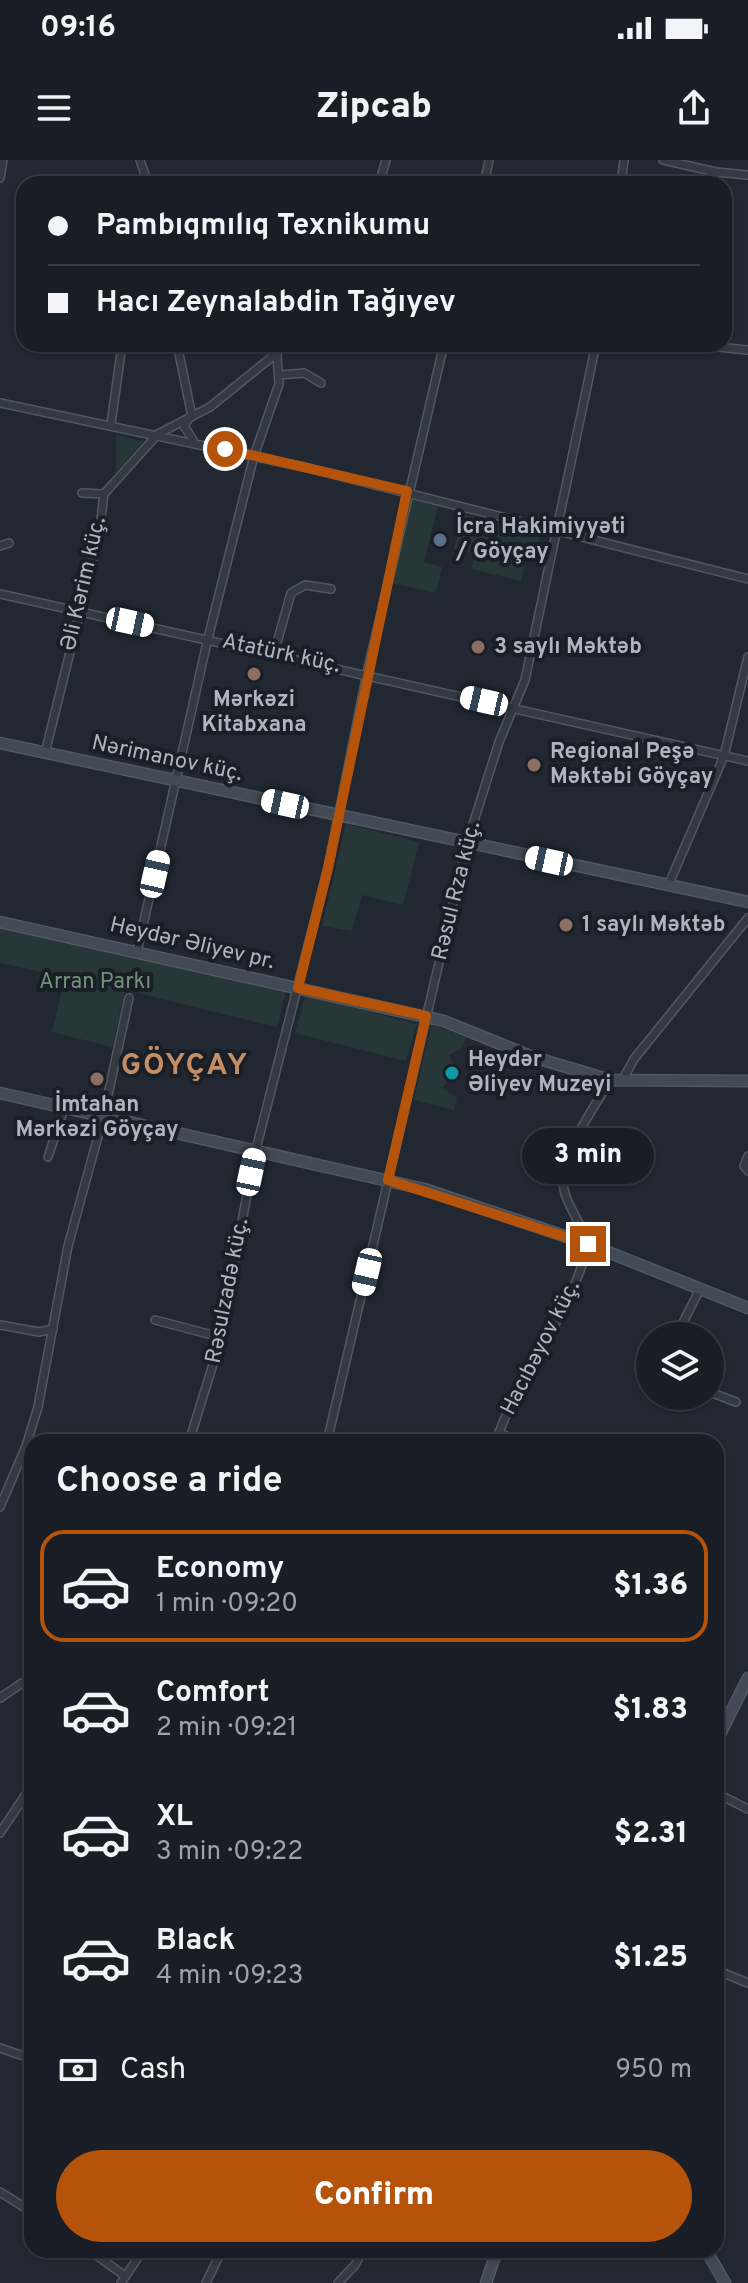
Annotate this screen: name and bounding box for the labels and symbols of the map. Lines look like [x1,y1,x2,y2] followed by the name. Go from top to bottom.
[207,431,243,467] route start
[455,512,625,566] place label: İcra Hakimiyyəti / Göyçay
[55,514,113,654] street label: Əli Kərim küç.
[431,531,449,549] marker: İcra Hakimiyyəti / Göyçay
[104,605,156,639] car
[219,628,343,680] street label: Atatürk küç.
[494,634,642,661] place label: 3 saylı Məktəb
[469,638,487,656] marker: 3 saylı Məktəb
[245,665,263,683] marker: Mərkəzi Kitabxana
[458,684,510,718] car
[202,687,306,739] place label: Mərkəzi Kitabxana
[89,730,245,788] street label: Nərimanov küç.
[550,739,713,791] place label: Regional Peşə Məktəbi Göyçay
[525,756,543,774] marker: Regional Peşə Məktəbi Göyçay
[259,787,311,821] car
[427,819,487,963] street label: Rəsul Rza küç.
[523,844,575,878] car
[138,848,172,900] car
[107,912,277,976] street label: Heydər Əliyev pr.
[582,912,725,939] place label: 1 saylı Məktəb
[557,916,575,934] marker: 1 saylı Məktəb
[39,969,151,996] park label: Arran Parkı
[121,1045,249,1085] district label: GÖYÇAY
[468,1047,611,1099] place label: Heydər Əliyev Muzeyi
[443,1064,461,1082] marker: Heydər Əliyev Muzeyi
[88,1070,106,1088] marker: İmtahan Mərkəzi Göyçay
[15,1090,179,1144] place label: İmtahan Mərkəzi Göyçay
[522,1128,654,1184] callout: 3 min
[234,1146,268,1198] car
[201,1216,255,1366] street label: Rəsulzadə küç.
[570,1226,606,1262] route end
[350,1246,384,1298] car
[495,1276,587,1420] street label: Hacıbəyov küç.

